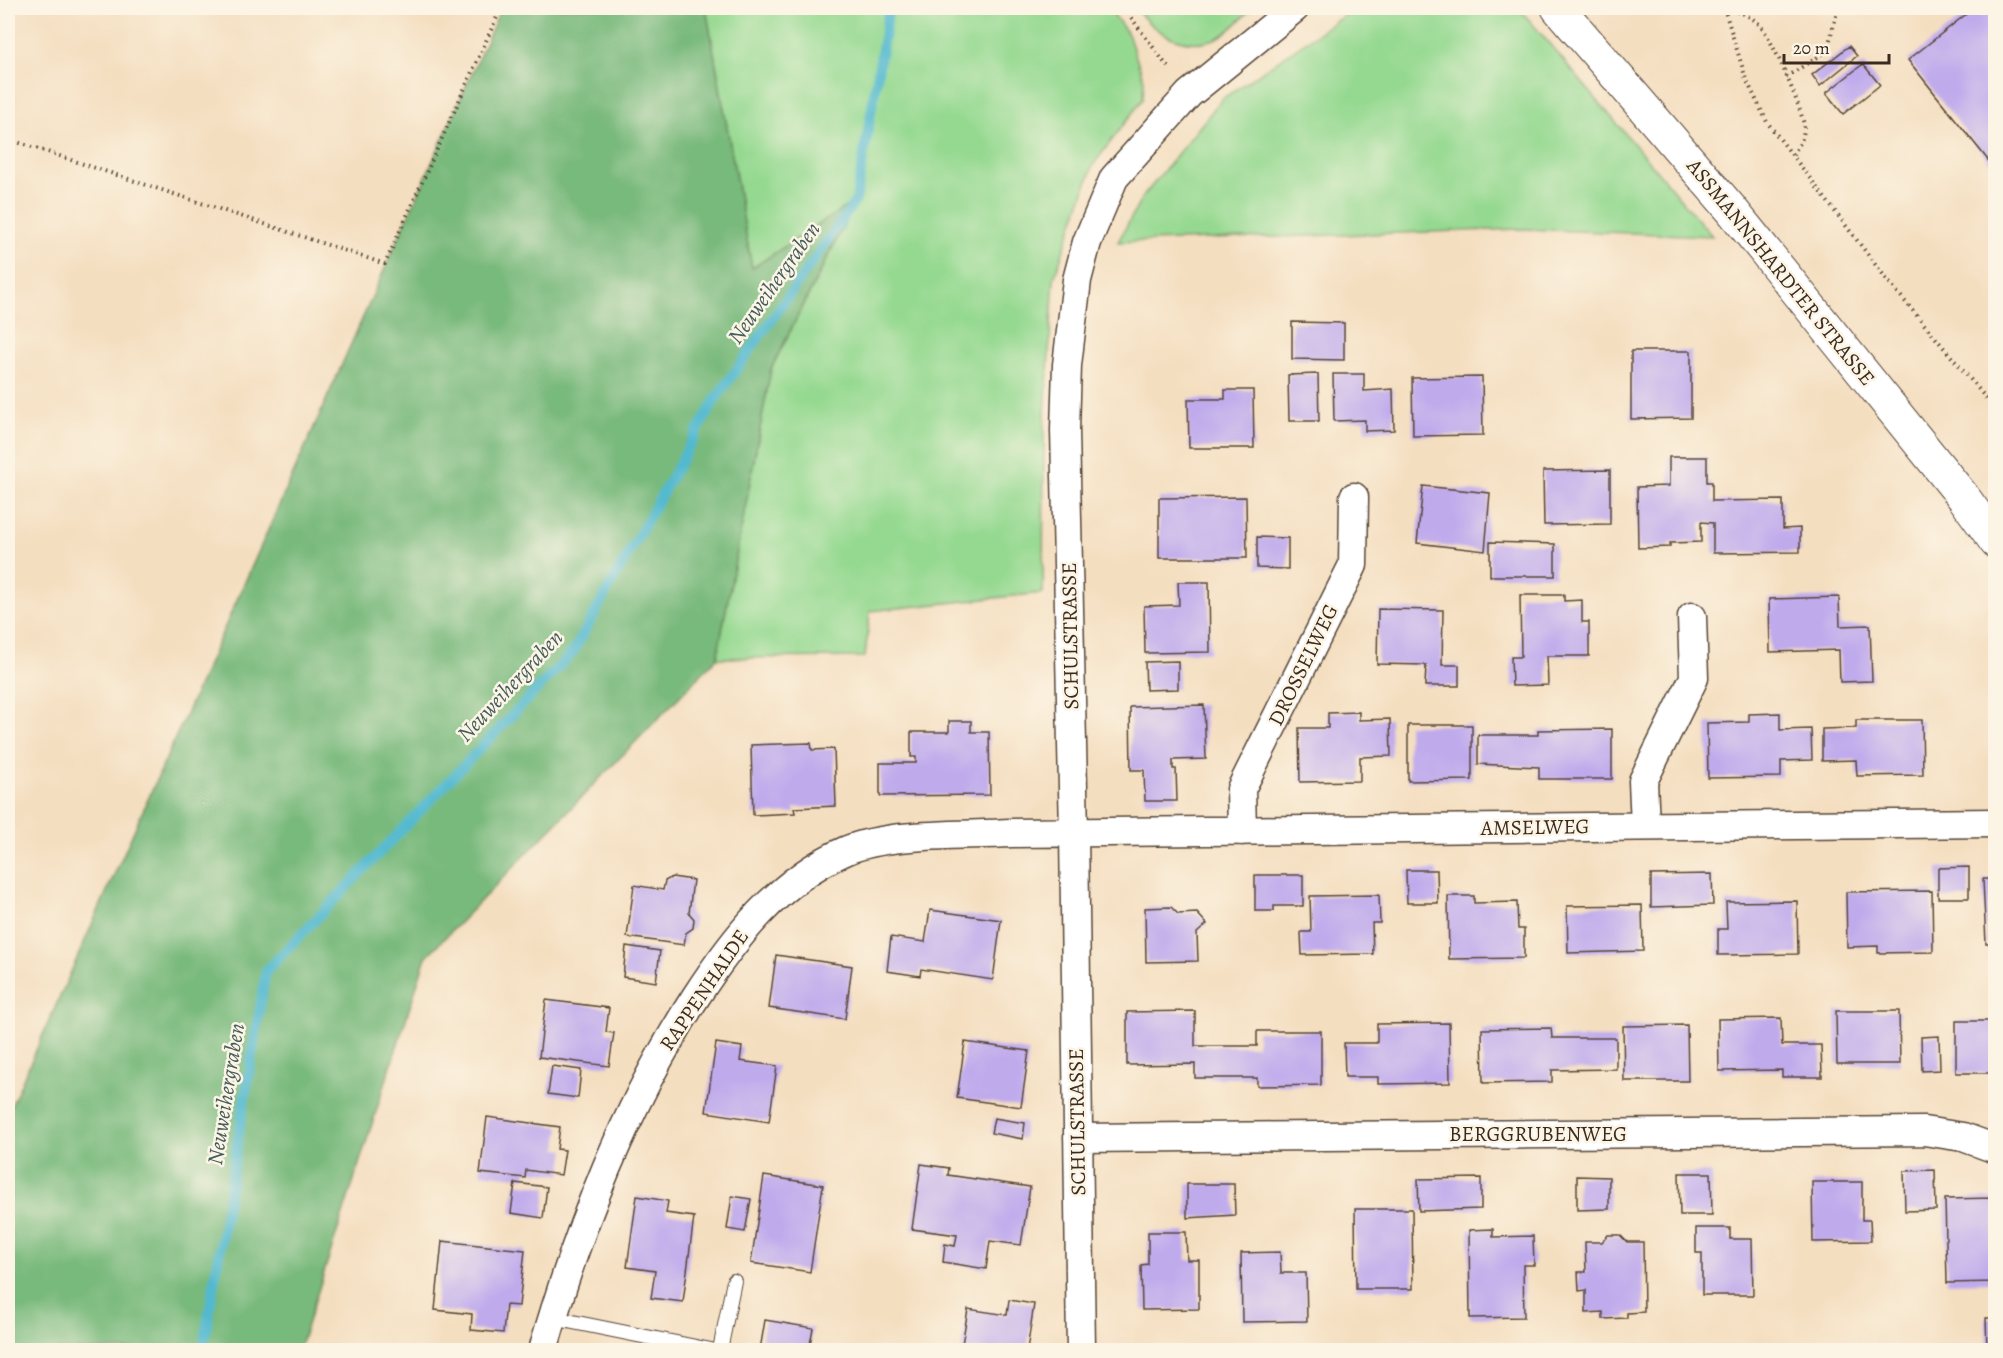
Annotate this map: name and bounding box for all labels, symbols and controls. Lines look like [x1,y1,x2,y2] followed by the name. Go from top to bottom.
[1784,27,1889,65] scale bar
[1793,36,1830,60] text: 20 m
[1680,152,1881,391] street label: ASSMANNSHARDTER STRASSE
[721,216,827,350] water label: Neuweihergraben
[1055,562,1085,710] street label: SCHULSTRASSE
[1261,600,1345,730] street label: DROSSELWEG
[450,623,570,748] water label: Neuweihergraben
[1479,812,1590,842] street label: AMSELWEG
[653,924,755,1056] street label: RAPPENHALDE
[200,1021,252,1167] water label: Neuweihergraben
[1062,1048,1092,1196] street label: SCHULSTRASSE
[1449,1120,1627,1148] street label: BERGGRUBENWEG

